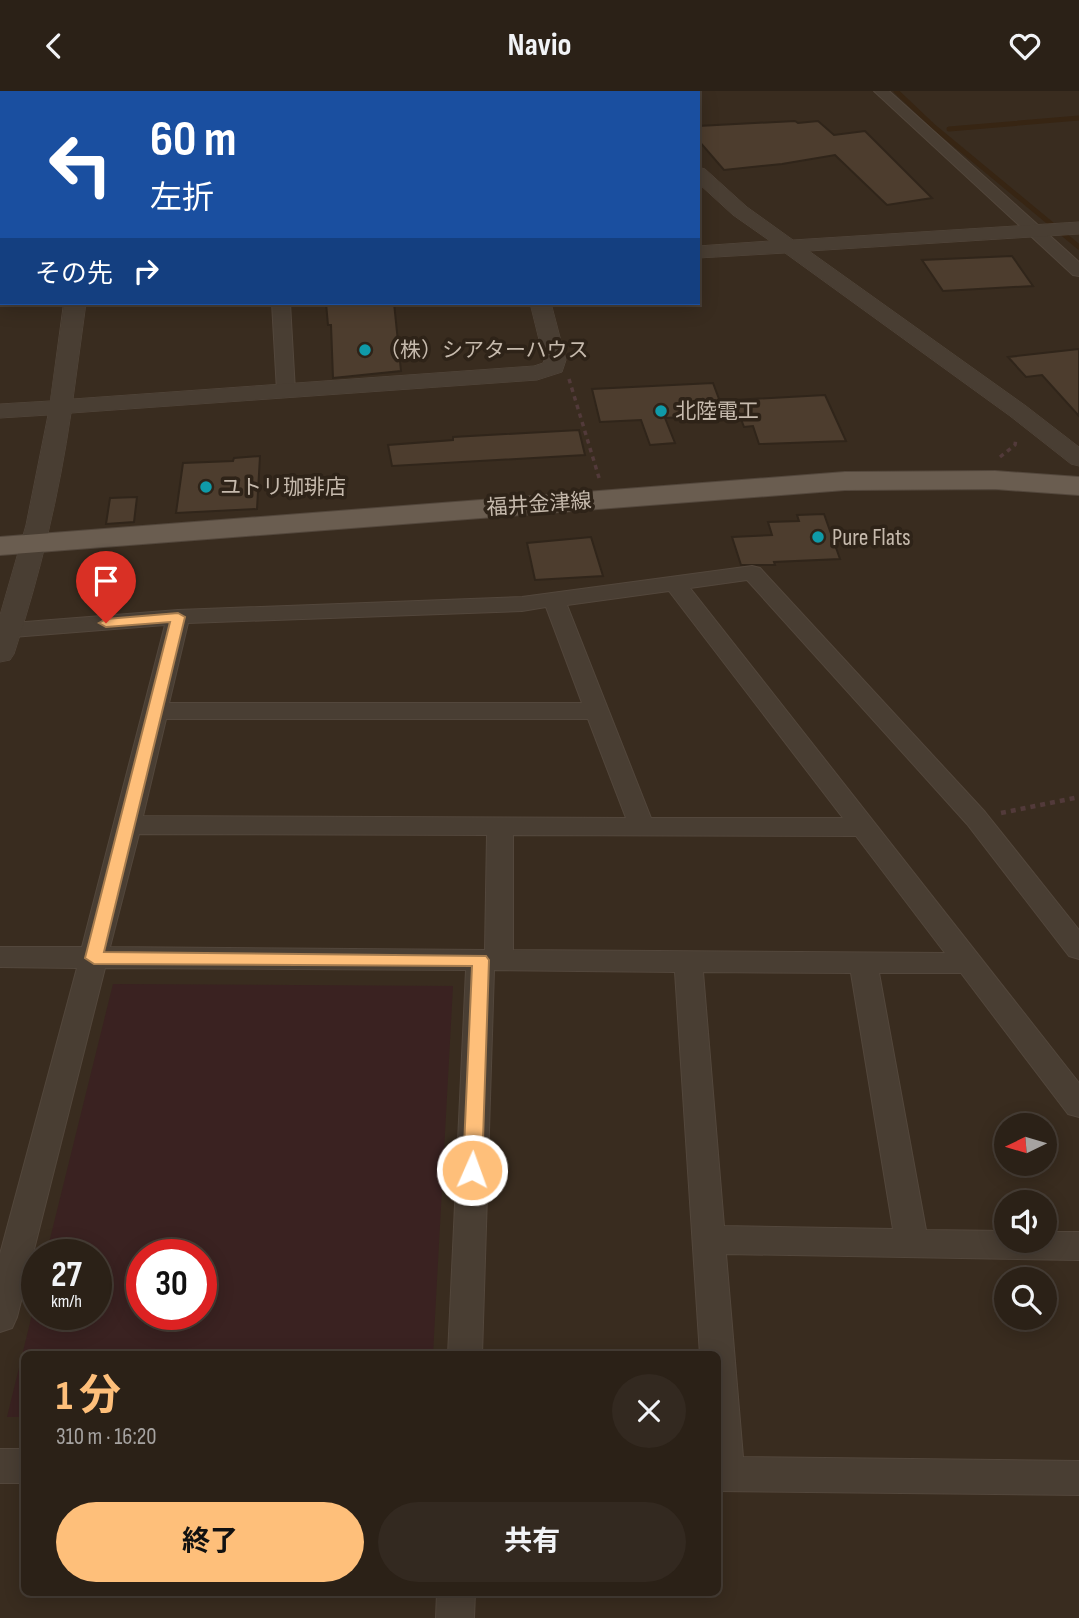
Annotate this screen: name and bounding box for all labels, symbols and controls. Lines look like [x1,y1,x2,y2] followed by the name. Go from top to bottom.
[508,26,571,65] text: Navio
[35,27,73,65] icon: back
[1006,27,1044,65] icon: heart
[150,111,237,170] text: 60 m
[35,119,126,210] icon: left
[150,179,214,218] text: 左折
[127,252,165,290] icon: right
[35,259,113,290] text: その先
[379,338,589,363] place label: （株）シアターハウス
[357,342,373,358] marker: （株）シアターハウス
[675,399,759,424] place label: 北陸電工
[653,403,669,419] marker: 北陸電工
[220,475,346,500] place label: ユトリ珈琲店
[198,479,214,495] marker: ユトリ珈琲店
[486,488,592,521] street label: 福井金津線
[832,523,911,552] place label: Pure Flats
[810,529,826,545] marker: Pure Flats
[76,551,136,623] pin
[87,562,125,600] icon: arrive
[994,1113,1057,1176] north arrow
[994,1113,1057,1330] map controls
[435,1133,509,1207] position arrow
[994,1190,1057,1253] button: sound
[126,1239,217,1330] speed limit sign: 30
[51,1254,82,1297] text: 27
[994,1267,1057,1330] button: search
[51,1291,82,1312] text: km/h
[56,1371,121,1422] text: 1 分
[612,1374,686,1448] button: close
[56,1423,156,1451] text: 310 m · 16:20
[56,1502,364,1582] button: 終了
[378,1502,686,1582] button: 共有

